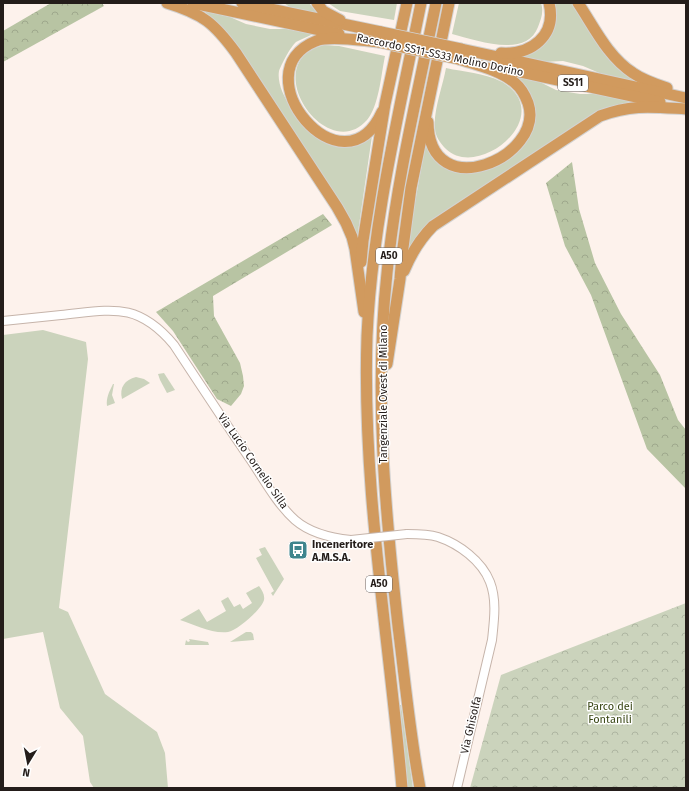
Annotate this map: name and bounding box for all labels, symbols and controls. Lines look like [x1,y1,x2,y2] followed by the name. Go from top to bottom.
[355,31,525,79] street label: Raccordo SS11-SS33 Molino Dorino
[558,75,588,91] road number: SS11
[376,248,402,264] road number: A50
[377,325,390,463] street label: Tangenziale Ovest di Milano
[215,411,291,511] street label: Via Lucio Cornelio Silla
[311,538,373,564] place label: Inceneritore A.M.S.A.
[287,539,309,561] bus stop icon: Inceneritore A.M.S.A.
[366,576,392,592] road number: A50
[458,695,484,755] street label: Via Ghisolfa
[587,700,633,726] park label: Parco dei Fontanili
[8,743,48,783] north arrow
[22,765,31,779] text: N

